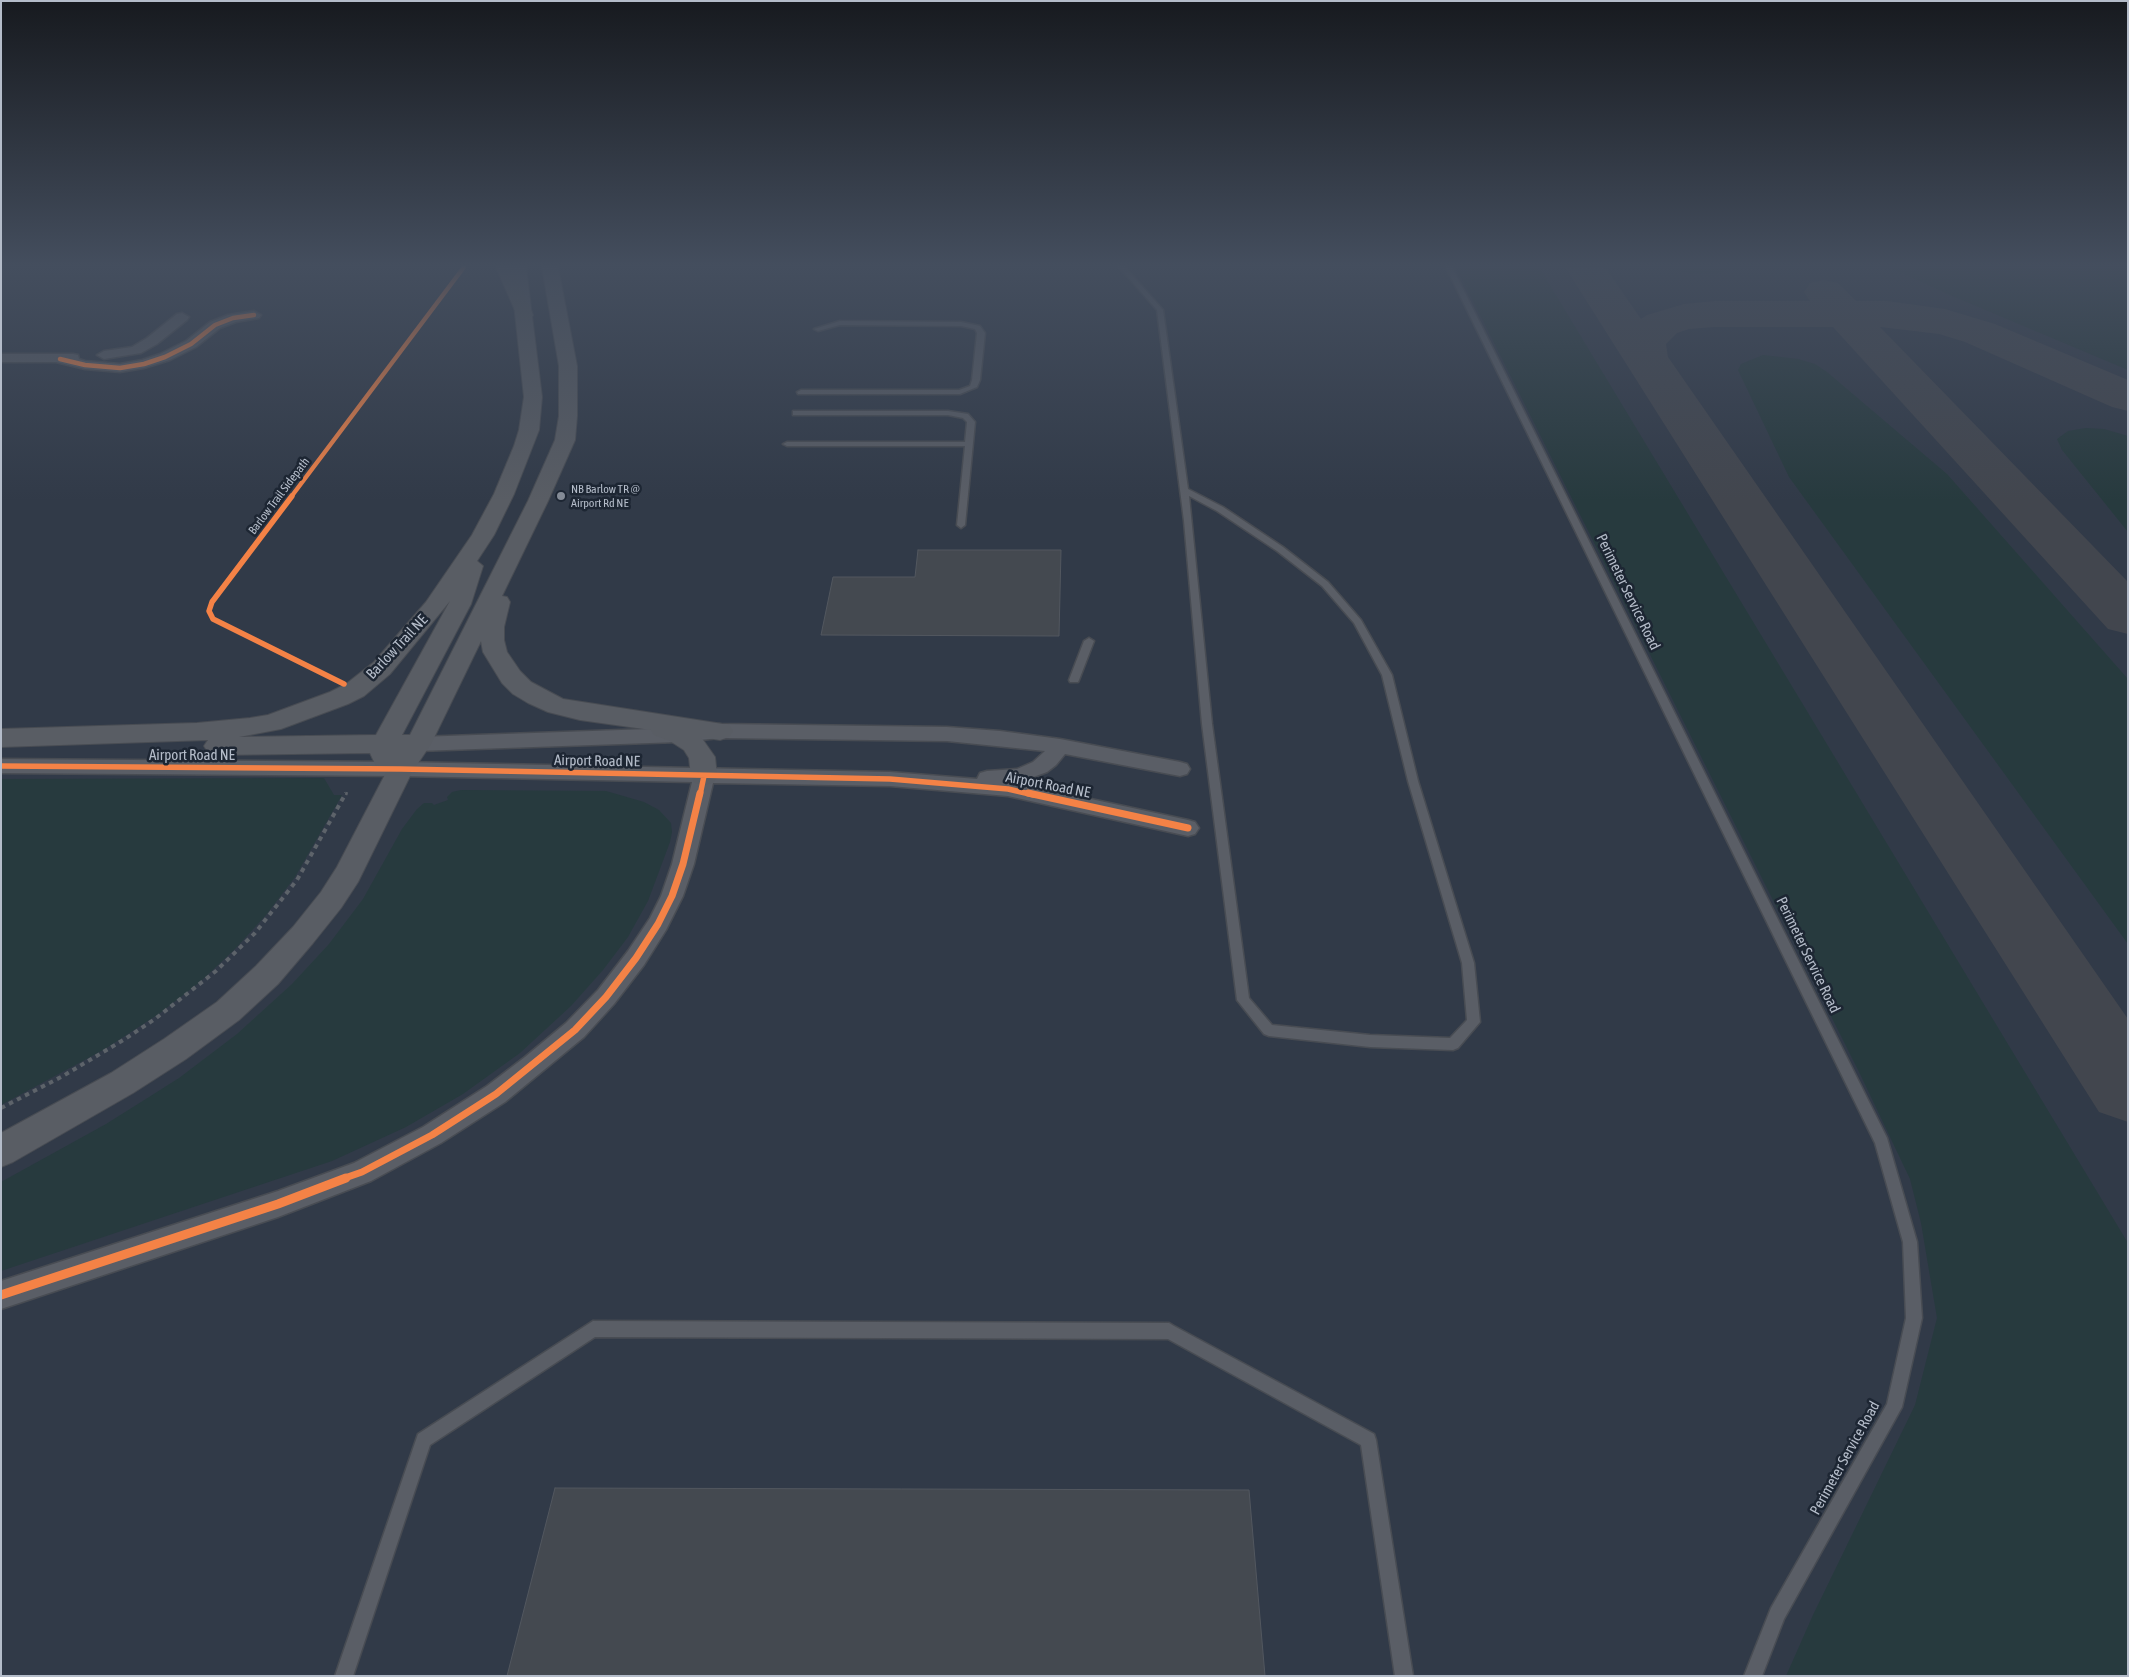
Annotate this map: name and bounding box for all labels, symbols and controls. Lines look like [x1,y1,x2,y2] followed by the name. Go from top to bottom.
[245,455,313,537] street label: Barlow Trail Sidepath
[571,482,640,510] place label: NB Barlow TR @ Airport Rd NE
[555,490,567,502] marker: NB Barlow TR @ Airport Rd NE
[1592,531,1664,653] street label: Perimeter Service Road
[363,611,431,683] street label: Barlow Trail NE
[149,746,235,764] street label: Airport Road NE
[554,751,640,771] street label: Airport Road NE
[1004,768,1092,802] street label: Airport Road NE
[1772,894,1844,1016] street label: Perimeter Service Road
[1806,1398,1884,1518] street label: Perimeter Service Road

